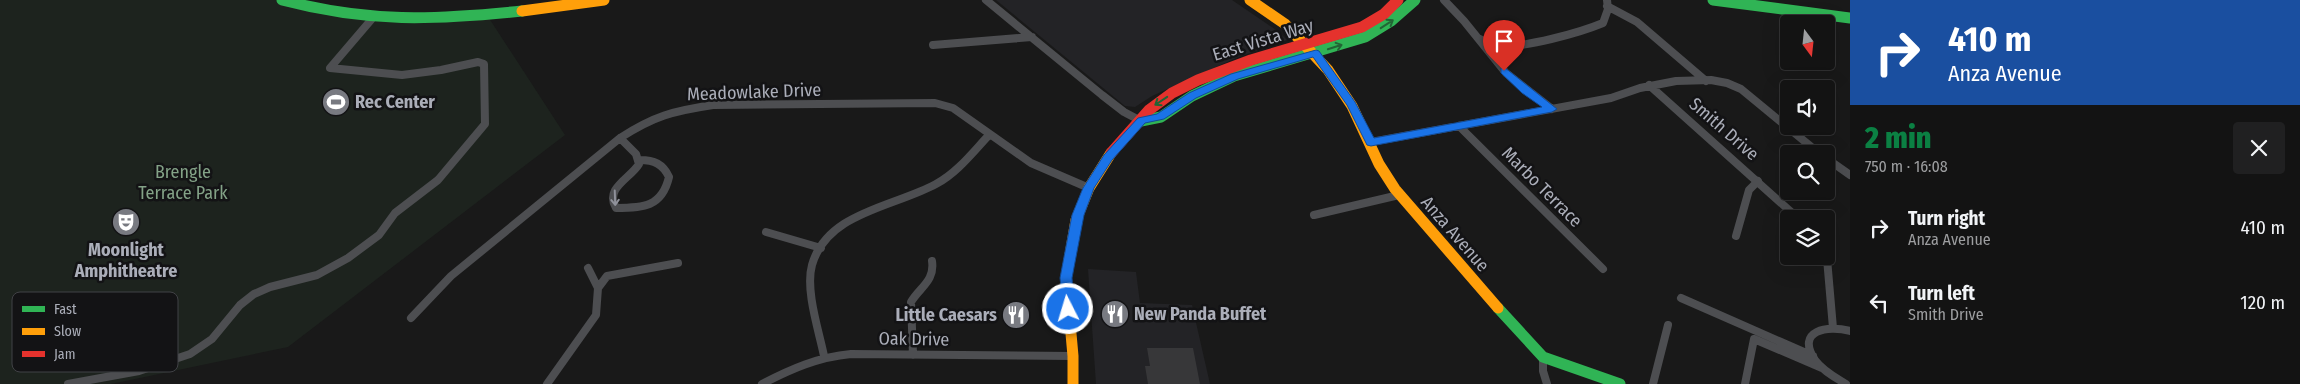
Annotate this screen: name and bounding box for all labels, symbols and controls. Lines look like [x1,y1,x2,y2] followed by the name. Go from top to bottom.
[1210,14,1316,66] street label: East Vista Way
[1780,15,1835,70] north arrow
[1780,15,1835,265] map controls
[1948,18,2032,60] text: 410 m
[1380,19,1394,29] one-way arrow
[1483,20,1525,71] pin
[1865,20,1930,85] icon: right
[1490,27,1518,55] icon: arrive
[1327,42,1343,52] one-way arrow
[1948,60,2062,87] text: Anza Avenue
[687,79,822,105] street label: Meadowlake Drive
[1780,80,1835,135] button: sound
[321,87,351,117] sports icon: Rec Center
[355,91,435,113] place label: Rec Center
[1685,93,1763,165] street label: Smith Drive
[1154,96,1168,106] one-way arrow
[1865,120,1931,156] text: 2 min
[2233,122,2285,174] button: close
[1497,142,1587,232] street label: Marbo Terrace
[1780,145,1835,200] button: search
[1865,157,1948,176] text: 750 m · 16:08
[138,161,228,204] park label: Brengle Terrace Park
[610,189,620,205] one-way arrow
[1416,192,1494,276] street label: Anza Avenue
[111,207,141,237] theatre icon: Moonlight Amphitheatre
[1908,207,1985,230] text: Turn right
[1780,210,1835,265] button: layers
[1865,214,1893,242] icon: right
[2240,216,2285,239] text: 410 m
[1908,230,1991,249] text: Anza Avenue
[74,239,177,282] place label: Moonlight Amphitheatre
[1041,282,1093,334] position arrow
[1908,282,1975,305] text: Turn left
[1865,289,1893,317] icon: left
[2240,291,2285,314] text: 120 m
[12,292,178,372] legend
[1100,299,1130,329] restaurant icon: New Panda Buffet
[1001,300,1031,330] restaurant icon: Little Caesars
[54,301,77,318] text: Fast
[1134,303,1267,325] place label: New Panda Buffet
[895,304,997,326] place label: Little Caesars
[1908,305,1984,324] text: Smith Drive
[54,323,81,340] text: Slow
[878,327,950,351] street label: Oak Drive
[54,346,75,363] text: Jam

